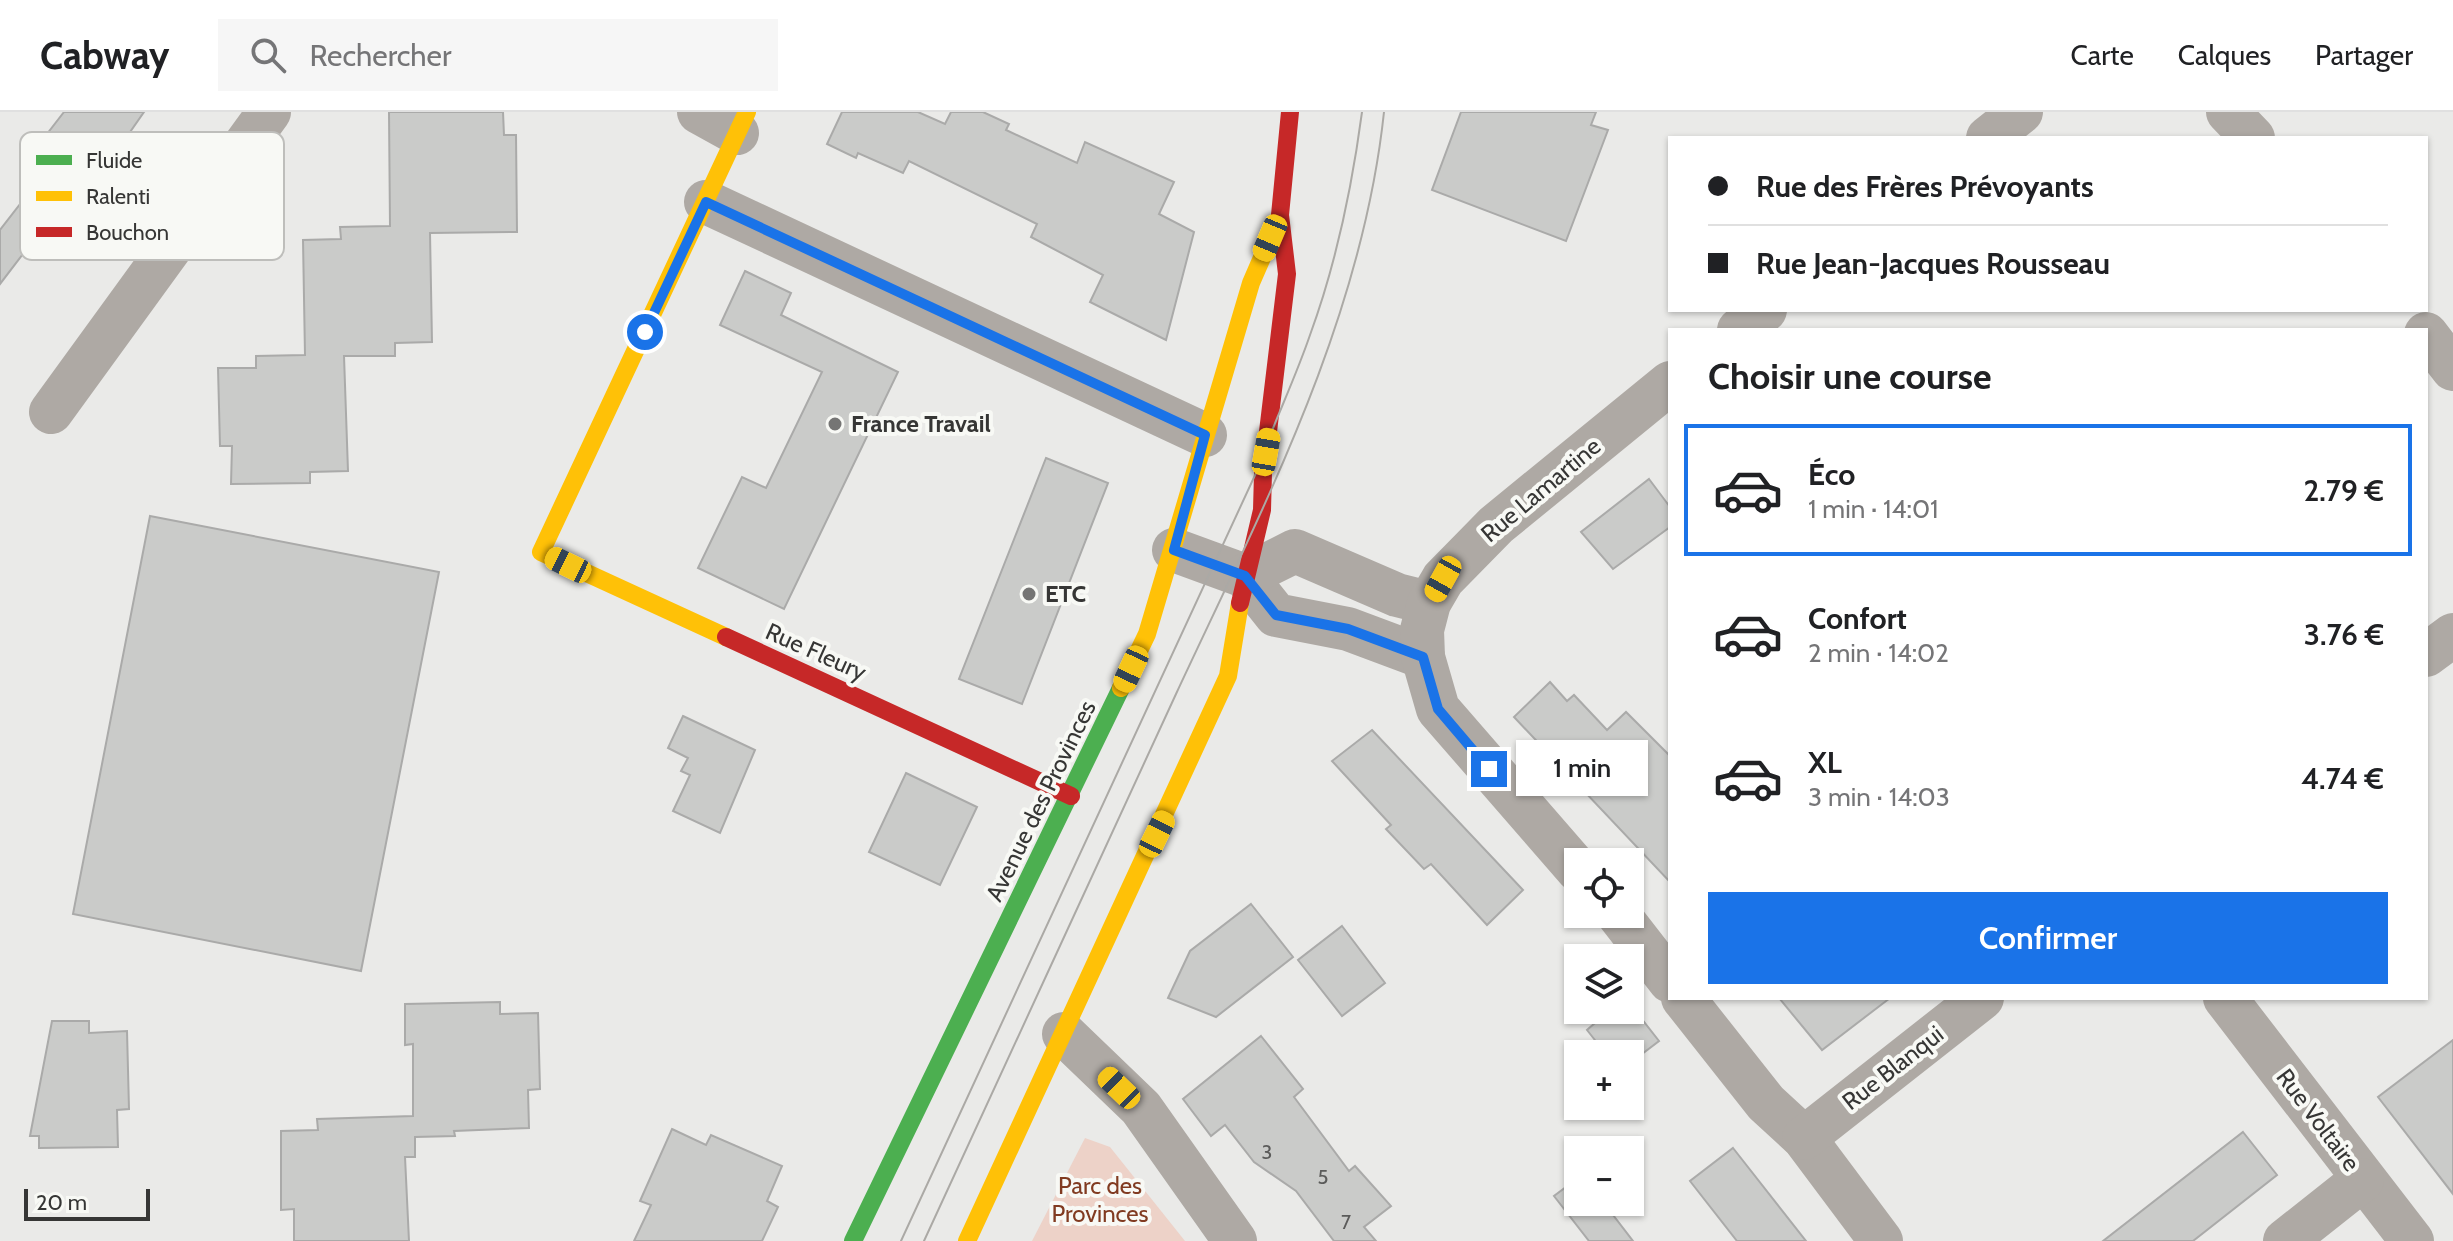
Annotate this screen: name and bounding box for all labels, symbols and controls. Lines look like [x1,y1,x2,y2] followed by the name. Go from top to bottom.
[218,19,778,91] search box
[40,32,170,79] text: Cabway
[246,33,290,77] icon: search
[310,37,451,74] text: Rechercher
[2071,38,2134,72] text: Carte
[2178,38,2271,72] text: Calques
[2315,38,2413,72] text: Partager
[20,132,284,260] legend
[86,147,142,174] text: Fluide
[1756,168,2094,205] text: Rue des Frères Prévoyants
[86,183,150,210] text: Ralenti
[1250,211,1290,265] car
[86,219,169,246] text: Bouchon
[1756,245,2110,282] text: Rue Jean-Jacques Rousseau
[627,314,663,350] route start
[1708,354,1991,398] text: Choisir une course
[851,409,991,438] place label: France Travail
[826,415,844,433] marker: France Travail
[1250,426,1282,478] car
[1475,431,1606,548] street label: Rue Lamartine
[1712,454,1784,526] icon: car
[1808,456,1855,493] text: Éco
[2303,472,2384,509] text: 2.79 €
[1808,493,1939,525] text: 1 min · 14:01
[541,544,595,586] car
[1421,552,1465,606] car
[1045,579,1086,608] place label: ETC
[1020,585,1038,603] marker: ETC
[1712,598,1784,670] icon: car
[1808,600,1907,637] text: Confort
[2304,616,2384,653] text: 3.76 €
[761,617,871,687] street label: Rue Fleury
[1808,637,1949,669] text: 2 min · 14:02
[1110,642,1152,696] car
[979,696,1102,906] street label: Avenue des Provinces
[1517,741,1649,797] callout: 1 min
[1712,742,1784,814] icon: car
[1808,744,1842,781] text: XL
[1471,751,1507,787] route end
[1553,752,1611,784] text: 1 min
[2301,760,2384,797] text: 4.74 €
[1808,781,1950,813] text: 3 min · 14:03
[1136,807,1178,861] car
[1564,848,1644,1216] map controls
[1564,848,1644,928] button: locate
[1708,892,2388,984] button: Confirmer
[1564,944,1644,1024] button: layers
[1836,1019,1949,1116] street label: Rue Blanqui
[1564,1040,1644,1120] button: +
[1093,1063,1145,1113] car
[2271,1063,2366,1177] street label: Rue Voltaire
[1564,1136,1644,1216] button: −
[1262,1140,1272,1164] house number: 3
[1318,1165,1328,1189] house number: 5
[1051,1171,1149,1228] park label: Parc des Provinces
[24,1185,150,1221] scale bar
[36,1189,87,1216] text: 20 m
[1341,1210,1351,1234] house number: 7

